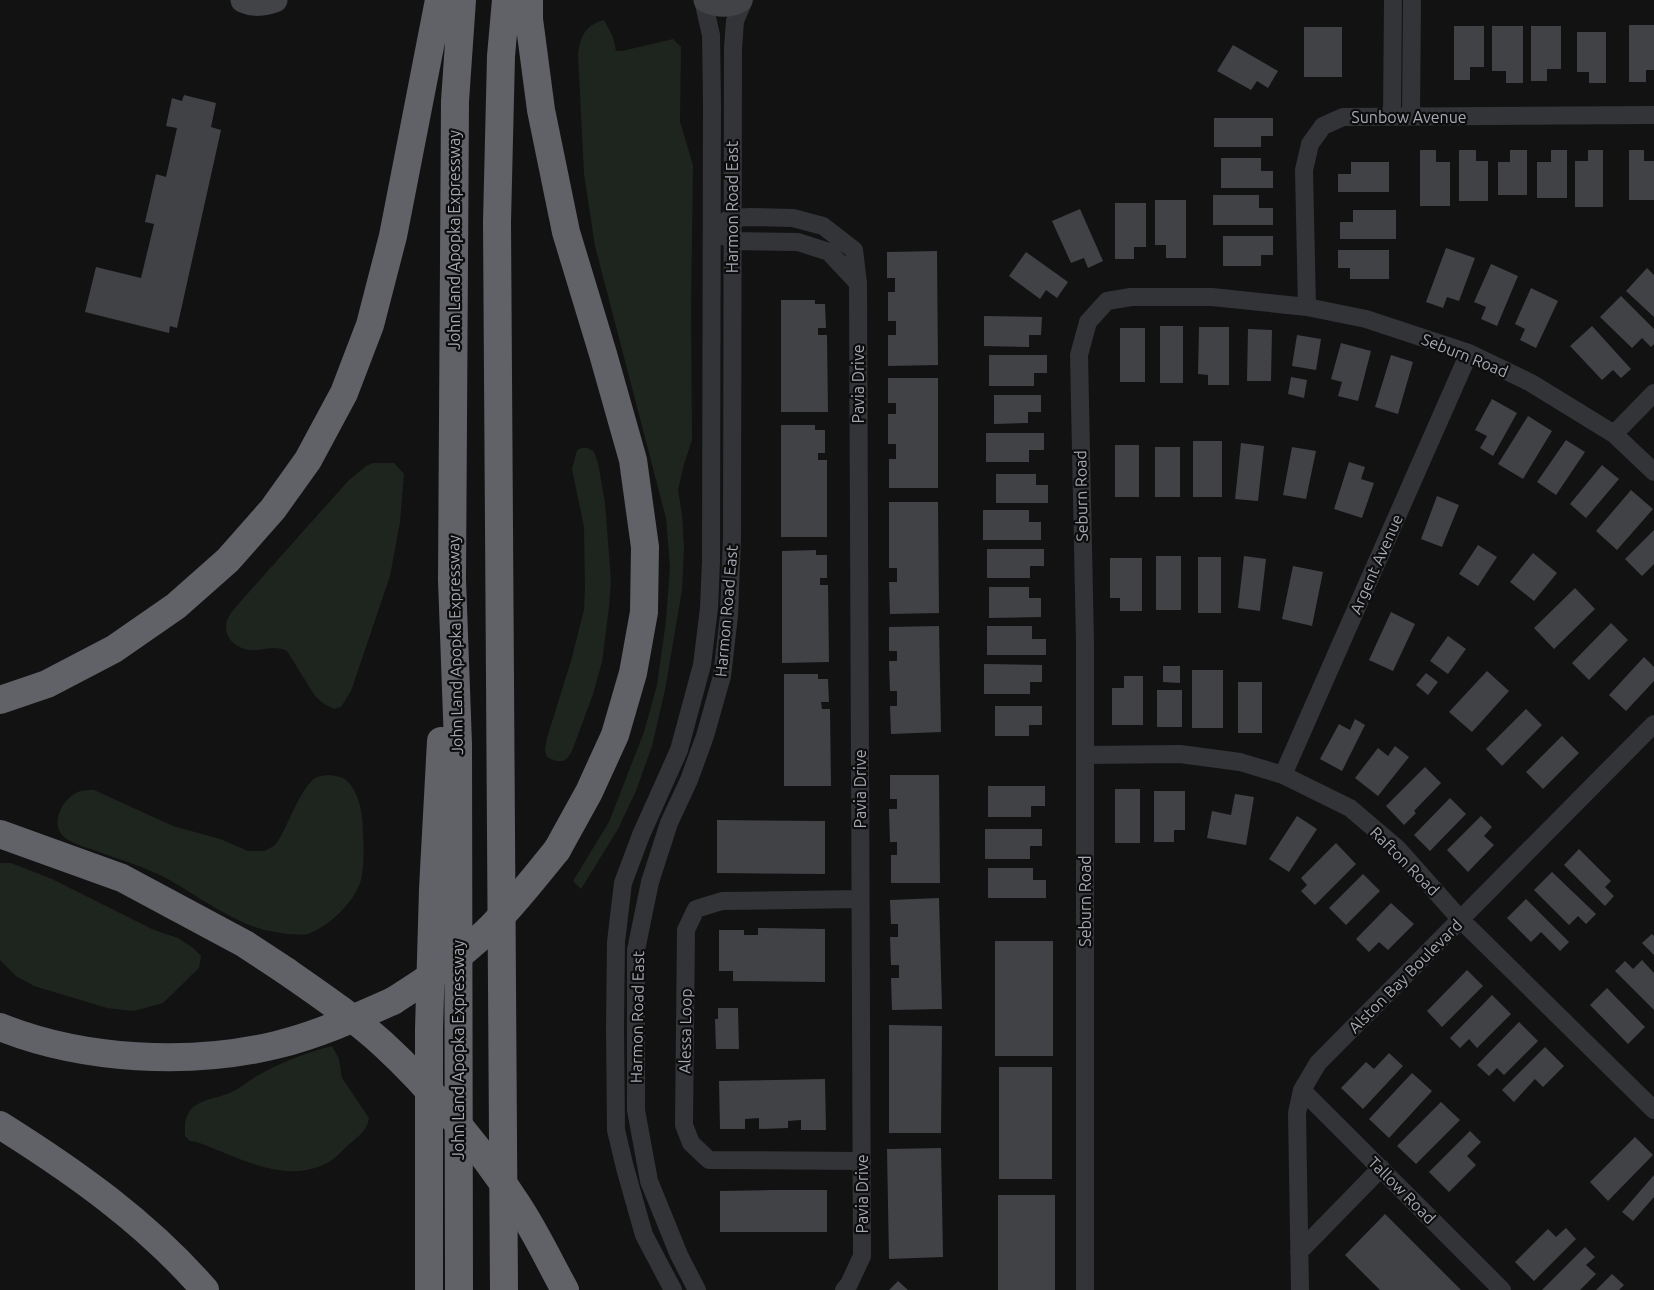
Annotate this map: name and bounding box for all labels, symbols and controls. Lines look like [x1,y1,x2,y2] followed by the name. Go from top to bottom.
[1351,108,1467,126] street label: Sunbow Avenue
[445,130,463,350] street label: John Land Apopka Expressway
[723,140,741,273] street label: Harmon Road East
[1419,330,1511,380] street label: Seburn Road
[849,344,867,424] street label: Pavia Drive
[1071,450,1091,542] street label: Seburn Road
[1346,511,1406,617] street label: Argent Avenue
[444,535,466,755] street label: John Land Apopka Expressway
[711,544,741,678] street label: Harmon Road East
[851,749,869,829] street label: Pavia Drive
[1367,823,1443,899] street label: Rafton Road
[1076,855,1094,947] street label: Seburn Road
[1345,916,1465,1036] street label: Alston Bay Boulevard
[449,940,467,1160] street label: John Land Apopka Expressway
[627,950,647,1083] street label: Harmon Road East
[675,988,695,1074] street label: Alessa Loop
[1365,1153,1439,1227] street label: Tallow Road
[853,1154,871,1234] street label: Pavia Drive

